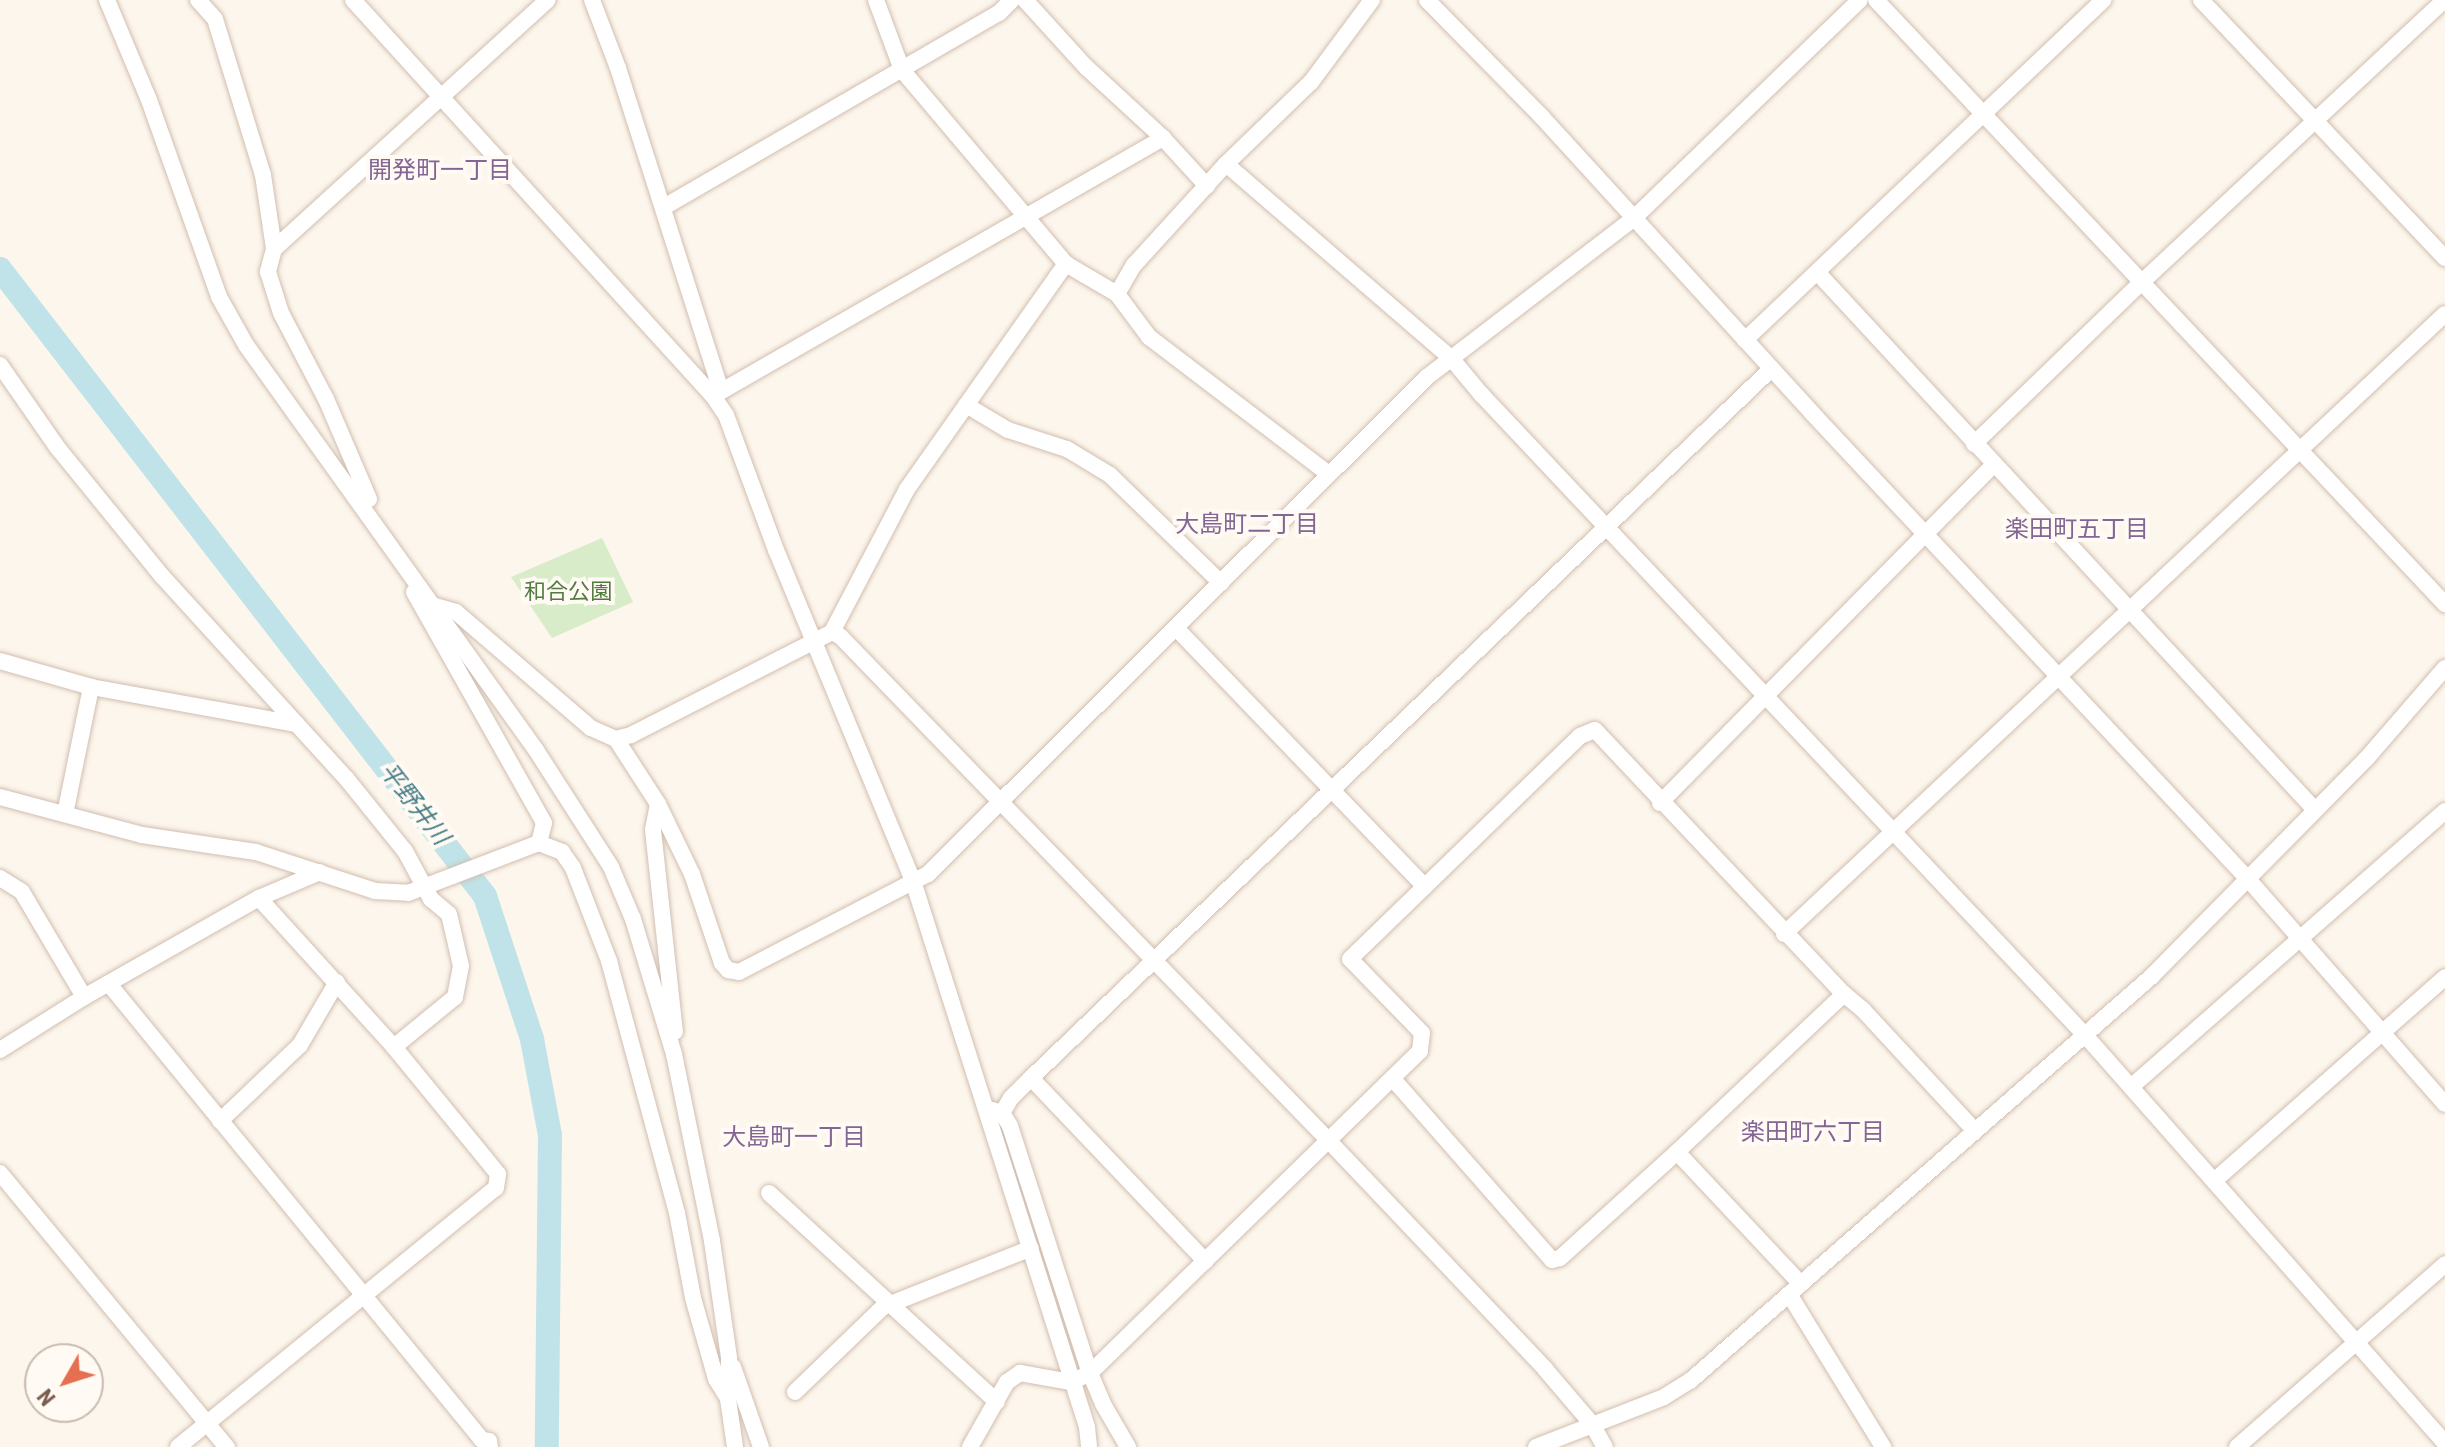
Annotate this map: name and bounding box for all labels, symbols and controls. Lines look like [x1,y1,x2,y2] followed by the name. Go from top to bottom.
[368,157,512,185] district label: 開発町一丁目
[1175,511,1319,539] district label: 大島町二丁目
[2005,516,2149,544] district label: 楽田町五丁目
[524,579,612,605] park label: 和合公園
[373,757,455,851] water label: 平野井川
[1741,1119,1885,1147] district label: 楽田町六丁目
[722,1124,866,1152] district label: 大島町一丁目
[24,1343,104,1423] north arrow
[33,1384,60,1410] text: N

